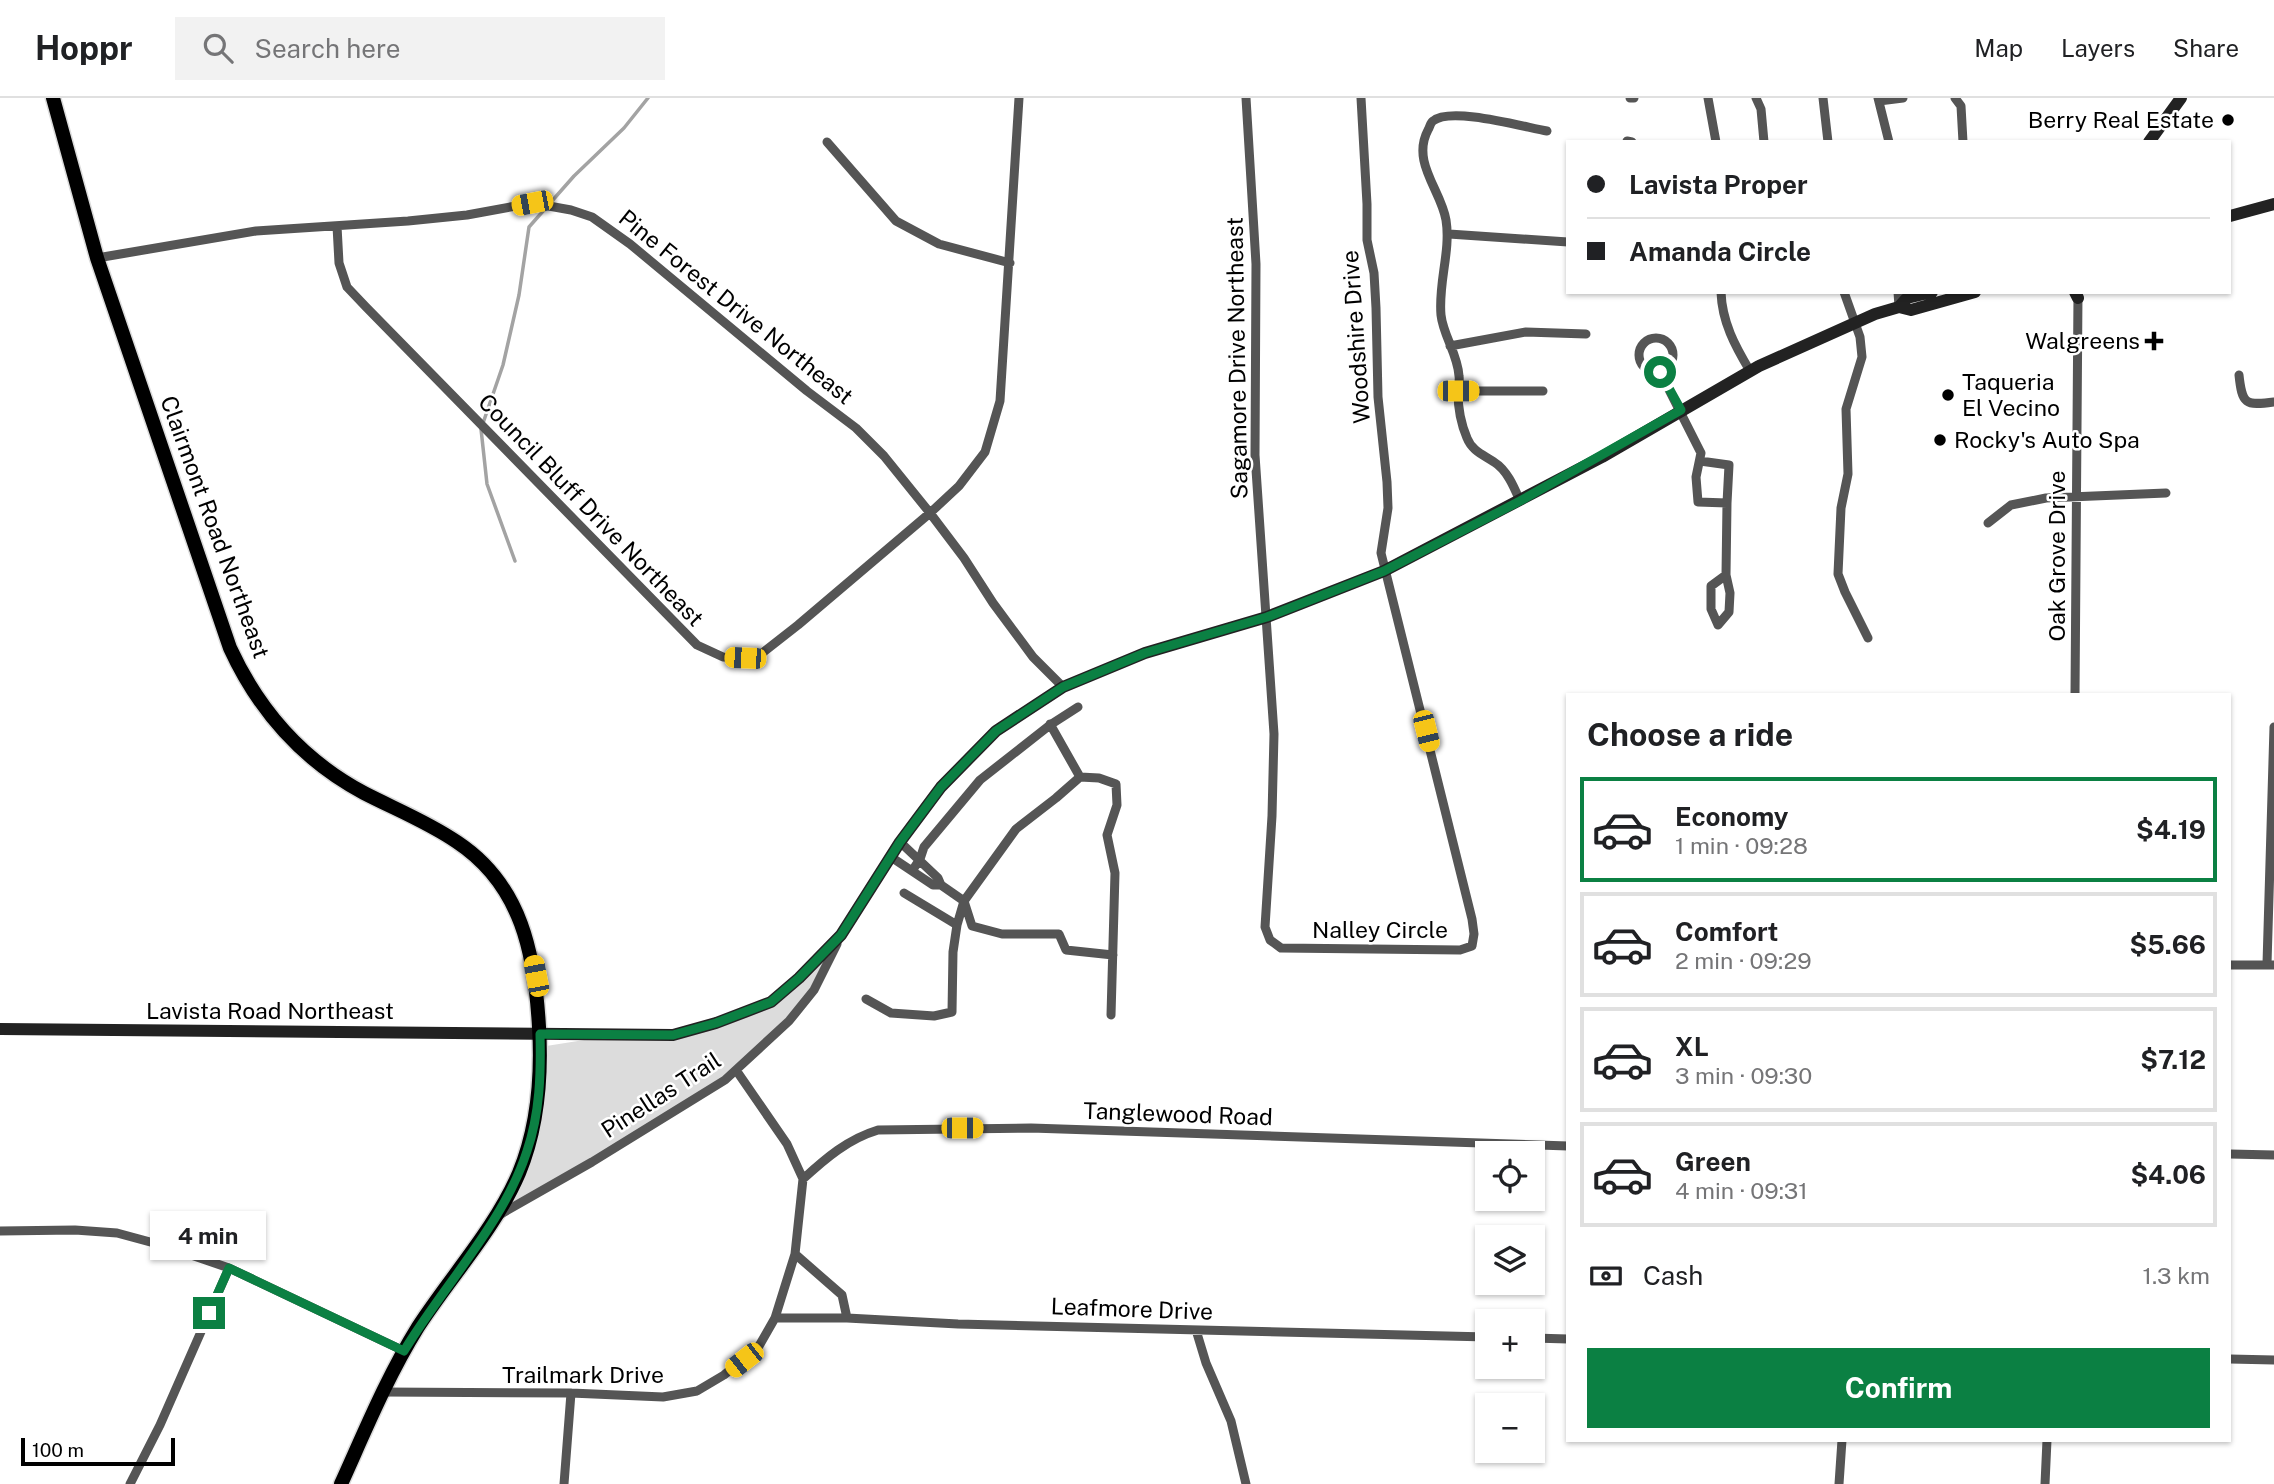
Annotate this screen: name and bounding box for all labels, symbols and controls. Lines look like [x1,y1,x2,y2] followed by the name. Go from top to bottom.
[175,17,665,80] search box
[35,29,133,67] text: Hoppr
[199,29,237,67] icon: search
[255,33,401,64] text: Search here
[1974,34,2023,62] text: Map
[2061,34,2135,62] text: Layers
[2173,34,2239,62] text: Share
[2028,106,2214,133] place label: Berry Real Estate
[2220,112,2236,128] marker: Berry Real Estate
[1629,169,1808,200] text: Lavista Proper
[510,189,555,217] car
[614,204,859,409] street label: Pine Forest Drive Northeast
[1221,217,1252,499] street label: Sagamore Drive Northeast
[1629,236,1811,267] text: Amanda Circle
[1336,249,1375,425] street label: Woodshire Drive
[2025,327,2140,354] place label: Walgreens
[2146,333,2162,349] marker: Walgreens
[1644,356,1676,388] route start
[1962,368,2060,421] place label: Taqueria El Vecino
[1438,381,1480,402] car
[1940,387,1956,403] marker: Taqueria El Vecino
[473,388,710,631] street label: Council Bluff Drive Northeast
[155,392,276,662] street label: Clairmont Road Northeast
[1954,426,2140,453] place label: Rocky's Auto Spa
[1932,432,1948,448] marker: Rocky's Auto Spa
[2043,470,2070,642] street label: Oak Grove Drive
[724,647,767,669] car
[1411,708,1442,754] car
[1587,716,1793,753] text: Choose a ride
[1591,798,1654,861] icon: car
[1675,801,1788,832] text: Economy
[2136,814,2206,845] text: $4.19
[1675,832,1808,859] text: 1 min · 09:28
[1591,913,1654,976] icon: car
[1312,916,1448,943] street label: Nalley Circle
[1675,916,1778,947] text: Comfort
[2129,929,2206,960] text: $5.66
[1675,947,1812,974] text: 2 min · 09:29
[522,953,551,999] car
[146,997,394,1024] street label: Lavista Road Northeast
[1591,1028,1654,1091] icon: car
[1675,1031,1709,1062] text: XL
[2140,1044,2206,1075] text: $7.12
[596,1046,726,1143] street label: Pinellas Trail
[1675,1062,1812,1089] text: 3 min · 09:30
[1083,1097,1273,1130] street label: Tanglewood Road
[942,1118,984,1139] car
[1475,1141,1545,1463] map controls
[1475,1141,1545,1211] button: locate
[1591,1143,1654,1206] icon: car
[1675,1146,1751,1177] text: Green
[2130,1159,2206,1190] text: $4.06
[1675,1177,1808,1204] text: 4 min · 09:31
[151,1212,267,1260] callout: 4 min
[178,1222,238,1249] text: 4 min
[1475,1225,1545,1295] button: layers
[1587,1257,1625,1295] icon: cash
[1643,1260,1703,1291] text: Cash
[2143,1262,2210,1289] text: 1.3 km
[1050,1292,1214,1325] street label: Leafmore Drive
[193,1297,225,1329] route end
[1475,1309,1545,1379] button: +
[721,1339,768,1381] car
[1587,1348,2210,1428] button: Confirm
[502,1361,664,1388] street label: Trailmark Drive
[1475,1393,1545,1463] button: −
[21,1435,175,1467] scale bar
[32,1439,84,1461] text: 100 m

